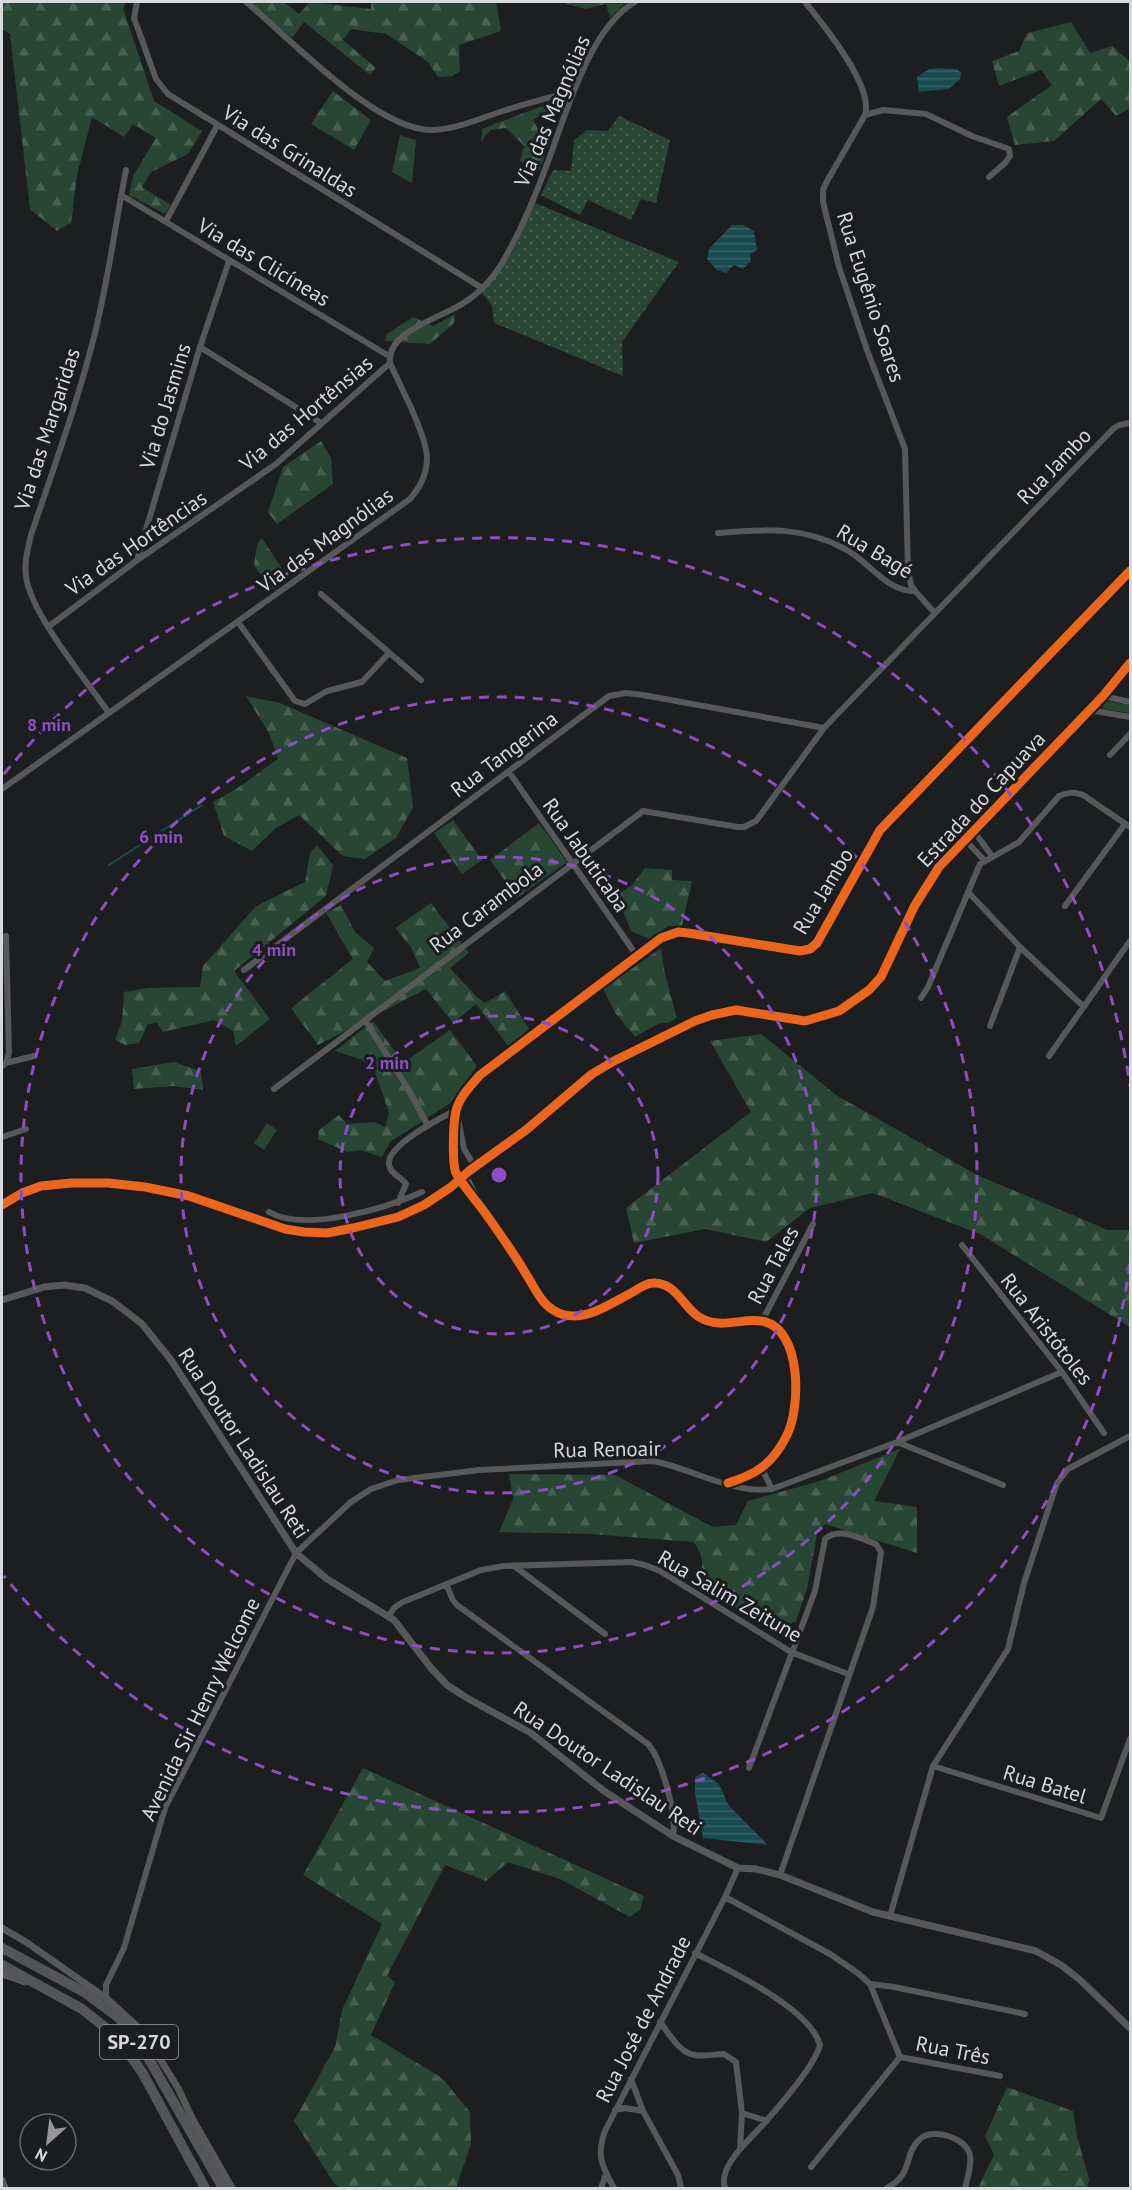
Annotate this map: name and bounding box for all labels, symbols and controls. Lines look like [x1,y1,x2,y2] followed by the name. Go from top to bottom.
[508,31,596,192] street label: Via das Magnólias
[217,98,362,203] street label: Via das Grinaldas
[831,208,911,386] street label: Rua Eugênio Soares
[192,211,335,312] street label: Via das Clicíneas
[133,340,197,473] street label: Via do Jasmins
[8,344,86,514] street label: Via das Margaridas
[233,349,378,477] street label: Via das Hortênsias
[1011,422,1097,510] street label: Rua Jambo
[251,482,398,599] street label: Via das Magnólias
[59,484,212,602] street label: Via das Hortências
[832,518,918,584] street label: Rua Bagé
[445,705,563,803] street label: Rua Tangerina
[27,713,71,736] text: 8 min
[911,725,1051,873] street label: Estrada do Capuava
[537,793,635,917] street label: Rua Jabuticaba
[139,825,183,848] text: 6 min
[787,843,859,939] street label: Rua Jambo
[424,855,548,959] street label: Rua Carambola
[252,938,296,961] text: 4 min
[365,1051,409,1074] text: 2 min
[489,1165,509,1185] centre of rings
[741,1221,805,1309] street label: Rua Tales
[995,1268,1099,1390] street label: Rua Aristótoles
[172,1343,316,1543] street label: Rua Doutor Ladislau Reti
[553,1435,661,1463] street label: Rua Renoair
[653,1544,807,1648] street label: Rua Salim Zeitune
[134,1593,266,1825] street label: Avenida Sir Henry Welcome
[508,1695,708,1841] street label: Rua Doutor Ladislau Reti
[1000,1759,1090,1809] street label: Rua Batel
[589,1931,697,2107] street label: Rua José de Andrade
[100,2025,178,2059] road number: SP-270
[914,2030,992,2070] street label: Rua Três
[18,2112,78,2172] north arrow
[32,2144,50,2167] text: N

